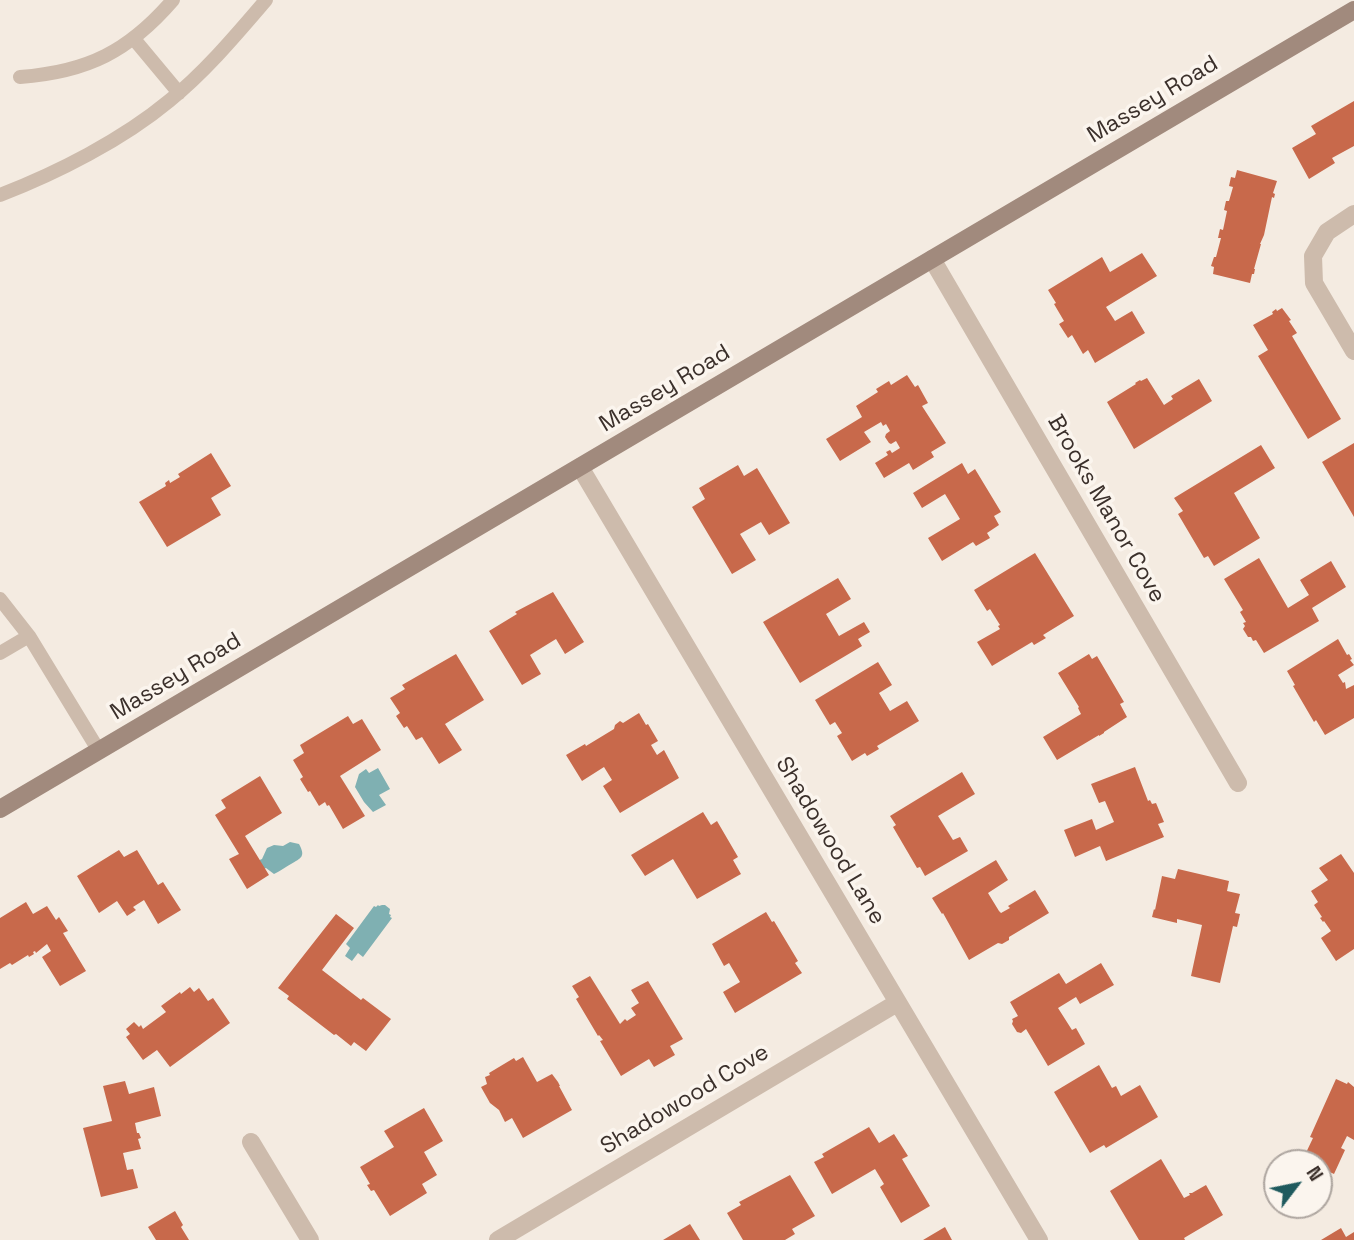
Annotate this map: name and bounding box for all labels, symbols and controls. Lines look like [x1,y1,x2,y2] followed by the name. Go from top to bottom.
[1083,50,1223,150] street label: Massey Road
[595,339,735,439] street label: Massey Road
[1041,410,1171,608] street label: Brooks Manor Cove
[106,627,246,727] street label: Massey Road
[769,752,891,930] street label: Shadowood Lane
[596,1039,774,1161] street label: Shadowood Cove
[1263,1149,1333,1219] north arrow
[1301,1162,1329,1186] text: N

